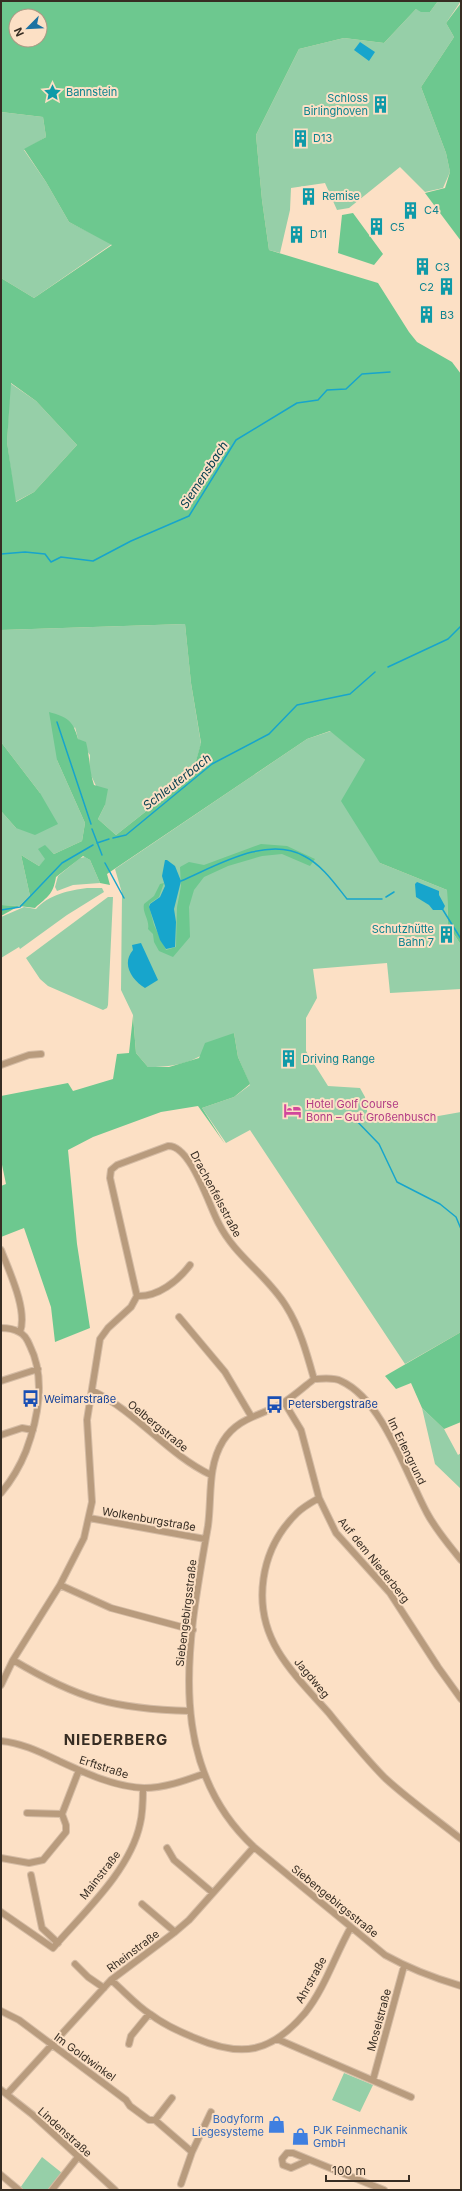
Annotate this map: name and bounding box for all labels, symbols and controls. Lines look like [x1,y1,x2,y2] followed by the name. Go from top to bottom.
[8,8,48,48] north arrow
[11,25,27,39] text: N
[43,82,63,102] place icon: Bannstein
[66,85,117,99] place label: Bannstein
[303,91,368,118] place label: Schloss Birlinghoven
[371,94,391,114] building icon: Schloss Birlinghoven
[290,128,310,148] building icon: D13
[313,131,332,145] place label: D13
[299,186,319,206] building icon: Remise
[322,189,360,203] place label: Remise
[401,200,421,220] building icon: C4
[424,203,439,217] place label: C4
[367,217,387,237] building icon: C5
[390,220,405,234] place label: C5
[287,224,307,244] building icon: D11
[310,227,327,241] place label: D11
[412,257,432,277] building icon: C3
[435,260,450,274] place label: C3
[437,277,457,297] building icon: C2
[419,280,434,294] place label: C2
[417,305,437,325] building icon: B3
[440,308,454,322] place label: B3
[176,438,231,511] water label: Siemensbach
[139,750,214,813] water label: Schleuterbach
[372,922,434,949] place label: Schutzhütte Bahn 7
[437,925,457,945] building icon: Schutzhütte Bahn 7
[279,1049,299,1069] building icon: Driving Range
[302,1052,375,1066] place label: Driving Range
[306,1097,436,1124] place label: Hotel Golf Course Bonn – Gut Großenbusch
[283,1100,303,1120] hotel icon: Hotel Golf Course Bonn – Gut Großenbusch
[187,1149,245,1239] street label: Drachenfelsstraße
[21,1389,41,1409] bus stop icon: Weimarstraße
[44,1392,116,1406] place label: Weimarstraße
[265,1394,285,1414] bus stop icon: Petersbergstraße
[125,1397,191,1455] street label: Oelbergstraße
[288,1397,378,1411] place label: Petersbergstraße
[385,1415,429,1487] street label: Im Erlengrund
[101,1504,197,1534] street label: Wolkenburgstraße
[335,1514,413,1606] street label: Auf dem Niederberg
[172,1559,200,1667] street label: Siebengebirgsstraße
[291,1655,333,1701] street label: Jagdweg
[64,1730,168,1749] district label: NIEDERBERG
[78,1752,130,1782] street label: Erftstraße
[77,1848,123,1902] street label: Mainstraße
[289,1862,381,1940] street label: Siebengebirgsstraße
[104,1927,162,1975] street label: Rheinstraße
[292,1954,330,2006] street label: Ahrstraße
[364,1987,394,2053] street label: Moselstraße
[51,2030,119,2084] street label: Im Goldwinkel
[35,2104,95,2160] street label: Lindenstraße
[192,2112,264,2139] place label: Bodyform Liegesysteme
[267,2115,287,2135] shop icon: Bodyform Liegesysteme
[313,2123,408,2150] place label: PJK Feinmechanik GmbH
[290,2126,310,2146] shop icon: PJK Feinmechanik GmbH
[326,2157,409,2183] scale bar
[332,2163,366,2178] text: 100 m

